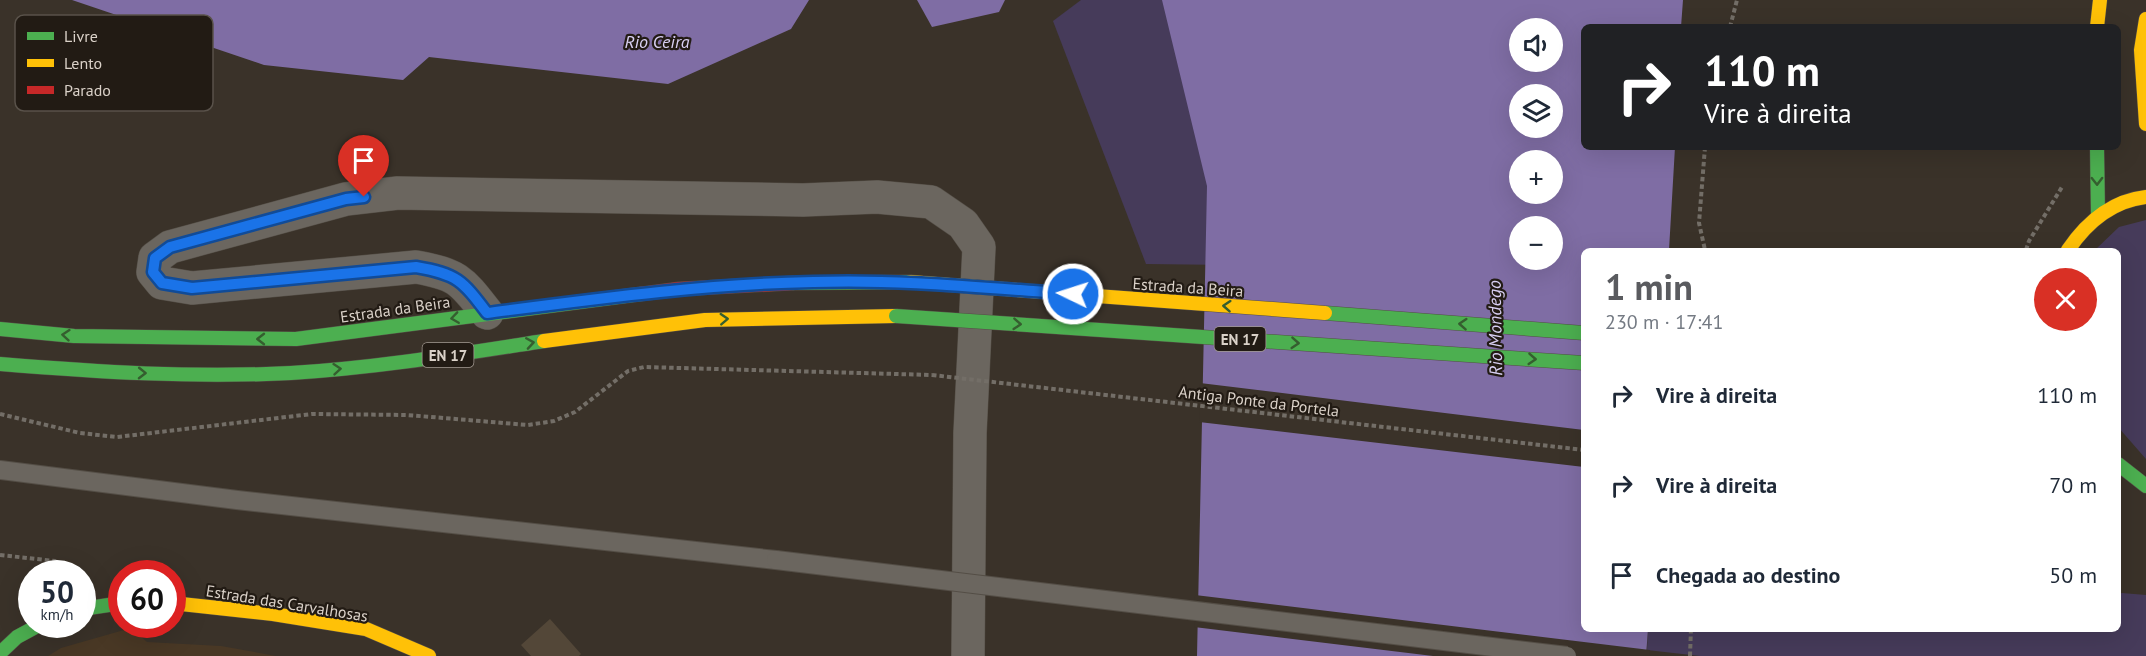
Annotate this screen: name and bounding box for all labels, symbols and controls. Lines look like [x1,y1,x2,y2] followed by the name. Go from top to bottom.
[15,15,213,111] legend
[1509,18,1563,270] map controls
[1509,18,1563,72] button: sound
[64,26,98,46] text: Livre
[624,30,690,53] water label: Rio Ceira
[1704,43,1820,98] text: 110 m
[1605,48,1683,126] icon: right
[64,53,102,73] text: Lento
[64,80,111,100] text: Parado
[1509,84,1563,138] button: layers
[1704,96,1852,130] text: Vire à direita
[338,135,389,197] pin
[347,144,380,177] icon: arrive
[1509,150,1563,204] button: +
[2091,176,2103,185] one-way arrow
[1509,216,1563,270] button: −
[1041,262,1105,326] position arrow
[1605,263,1693,310] text: 1 min
[2034,268,2097,331] button: close
[1132,273,1244,301] street label: Estrada da Beira
[1483,280,1507,376] water label: Rio Mondego
[339,291,451,327] street label: Estrada da Beira
[1222,300,1231,313] one-way arrow
[1605,309,1723,335] text: 230 m · 17:41
[450,311,459,323] one-way arrow
[719,313,728,326] one-way arrow
[1012,317,1022,330] one-way arrow
[1458,318,1467,331] one-way arrow
[1214,327,1266,351] road number: EN 17
[62,329,71,342] one-way arrow
[257,333,266,345] one-way arrow
[526,337,535,349] one-way arrow
[1291,337,1300,350] one-way arrow
[422,343,474,367] road number: EN 17
[1527,353,1536,366] one-way arrow
[332,363,342,376] one-way arrow
[138,366,147,379] one-way arrow
[1605,379,1638,412] icon: right
[1178,381,1340,421] street label: Antiga Ponte da Portela
[1656,381,1777,409] text: Vire à direita
[2037,381,2097,409] text: 110 m
[1605,469,1638,502] icon: right
[1656,471,1777,499] text: Vire à direita
[2049,471,2097,499] text: 70 m
[1605,559,1638,592] icon: arrive
[108,560,186,638] speed limit sign: 60
[1656,561,1840,589] text: Chegada ao destino
[2049,561,2097,589] text: 50 m
[40,572,74,611] text: 50
[205,580,370,626] street label: Estrada das Carvalhosas
[41,605,73,624] text: km/h

